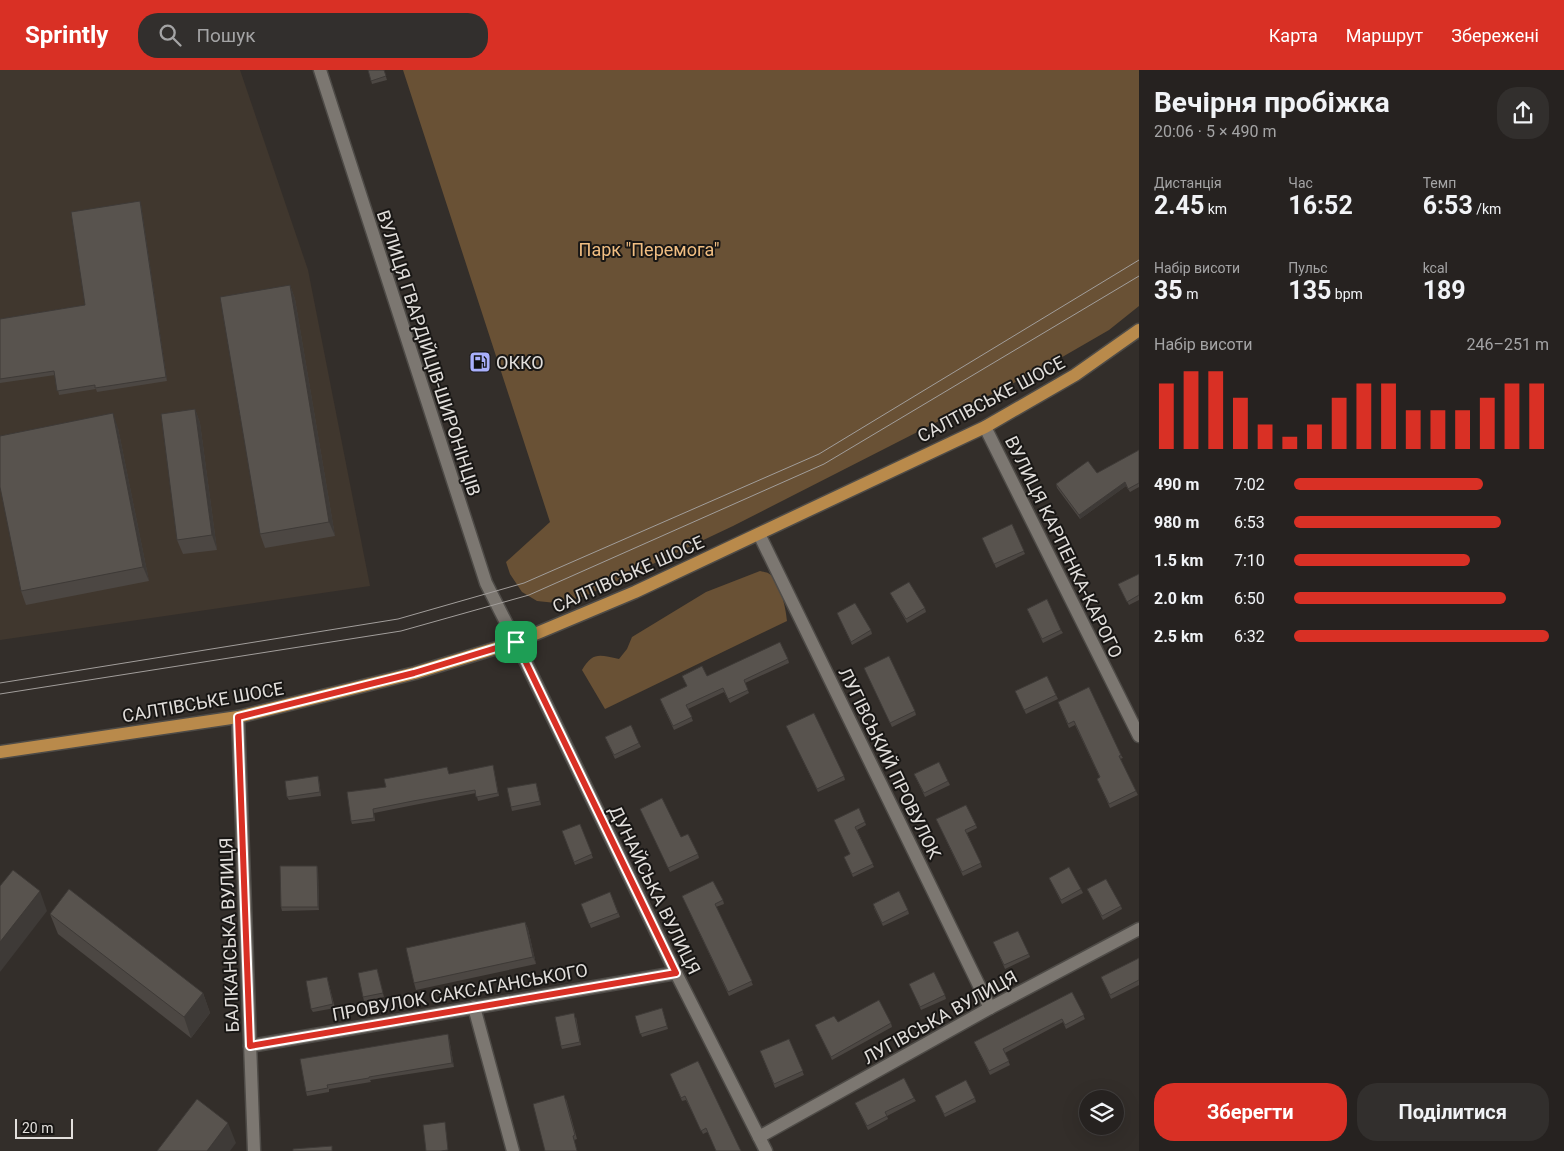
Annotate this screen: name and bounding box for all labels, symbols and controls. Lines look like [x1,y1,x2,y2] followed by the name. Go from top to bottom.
[138,13,488,58] search box
[25,21,108,49] text: Sprintly
[156,21,184,49] icon: search
[196,24,255,47] text: Пошук
[1269,25,1318,46] text: Карта
[1346,25,1423,46] text: Маршрут
[1451,25,1539,46] text: Збережені
[1154,86,1390,119] text: Вечірня пробіжка
[1497,87,1549,139] button: share
[1154,122,1276,141] text: 20:06 · 5 × 490 m
[1154,175,1222,191] text: Дистанція
[1288,175,1313,191] text: Час
[1423,175,1456,191] text: Темп
[1154,191,1204,220] text: 2.45
[1288,191,1353,220] text: 16:52
[1423,191,1473,220] text: 6:53
[1204,201,1227,217] text: km
[1473,201,1501,217] text: /km
[373,208,485,498] street label: ВУЛИЦЯ ГВАРДІЙЦІВ-ШИРОНІНЦІВ
[579,239,719,260] park label: Парк "Перемога"
[1154,260,1240,276] text: Набір висоти
[1288,260,1328,276] text: Пульс
[1423,260,1448,276] text: kcal
[1154,276,1183,305] text: 35
[1288,276,1331,305] text: 135
[1423,276,1466,305] text: 189
[1183,286,1198,302] text: m
[1331,286,1363,302] text: bpm
[1154,335,1252,354] text: Набір висоти
[1467,335,1549,354] text: 246–251 m
[468,350,492,374] fuel station icon: ОККО
[914,351,1068,447] street label: САЛТІВСЬКЕ ШОСЕ
[496,352,544,373] place label: ОККО
[1001,433,1127,661] street label: ВУЛИЦЯ КАРПЕНКА-КАРОГО
[1154,475,1199,494] text: 490 m
[1234,475,1265,494] text: 7:02
[1154,513,1199,532] text: 980 m
[1234,513,1265,532] text: 6:53
[549,531,707,617] street label: САЛТІВСЬКЕ ШОСЕ
[1154,551,1203,570] text: 1.5 km
[1234,551,1265,570] text: 7:10
[1154,589,1203,608] text: 2.0 km
[1234,589,1265,608] text: 6:50
[495,621,537,663] pin
[1154,627,1203,646] text: 2.5 km
[1234,627,1265,646] text: 6:32
[502,628,530,656] icon: arrive
[835,664,946,862] street label: ЛУГІВСЬКИЙ ПРОВУЛОК
[121,677,285,727] street label: САЛТІВСЬКЕ ШОСЕ
[605,802,705,978] street label: ДУНАЙСЬКА ВУЛИЦЯ
[215,837,243,1033] street label: БАЛКАНСЬКА ВУЛИЦЯ
[331,959,589,1025] street label: ПРОВУЛОК САКСАГАНСЬКОГО
[859,966,1021,1068] street label: ЛУГІВСЬКА ВУЛИЦЯ
[1154,1083,1347,1141] button: Зберегти
[1357,1083,1549,1141] button: Поділитися
[1079,1090,1124,1135] map controls
[1079,1090,1124,1135] button: layers
[15,1116,72,1139] scale bar
[22,1120,54,1136] text: 20 m

